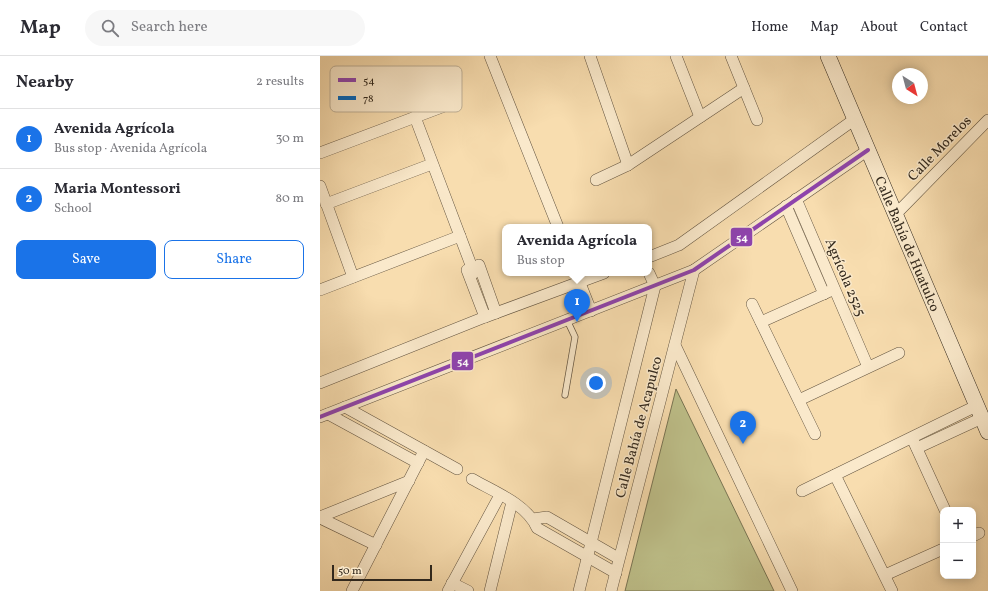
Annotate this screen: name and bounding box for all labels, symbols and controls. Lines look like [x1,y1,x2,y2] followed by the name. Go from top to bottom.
[85,10,365,46] search box
[20,15,61,41] text: Map
[99,17,121,39] icon: search
[131,17,208,38] text: Search here
[751,18,788,37] text: Home
[810,18,838,37] text: Map
[860,18,898,37] text: About
[920,18,968,37] text: Contact
[330,66,462,112] legend
[892,68,928,104] north arrow
[16,71,74,94] text: Nearby
[256,73,304,91] text: 2 results
[363,74,375,89] text: 54
[363,92,374,107] text: 78
[904,112,976,186] street label: Calle Morelos
[54,119,175,140] text: Avenida Agrícola
[26,130,32,148] text: 1
[276,130,304,148] text: 30 m
[54,140,207,158] text: Bus stop · Avenida Agrícola
[869,174,944,315] street label: Calle Bahía de Huatulco
[54,179,181,200] text: Maria Montessori
[26,190,32,208] text: 2
[275,190,304,208] text: 80 m
[54,200,92,218] text: School
[502,224,652,276] popup
[730,227,753,247] line badge: 54
[517,231,637,252] text: Avenida Agrícola
[736,231,748,246] text: 54
[820,236,870,320] street label: Agrícola 2525
[16,240,156,279] button: Save
[164,240,304,279] button: Share
[517,252,565,270] text: Bus stop
[564,289,590,322] pin: 1
[451,351,474,371] line badge: 54
[611,354,668,500] street label: Calle Bahía de Acapulco
[457,355,469,370] text: 54
[586,373,606,393] your location
[730,411,756,444] pin: 2
[940,507,976,579] map controls
[940,507,976,543] button: +
[940,543,976,579] button: −
[332,563,432,582] scale bar
[338,564,362,579] text: 50 m

